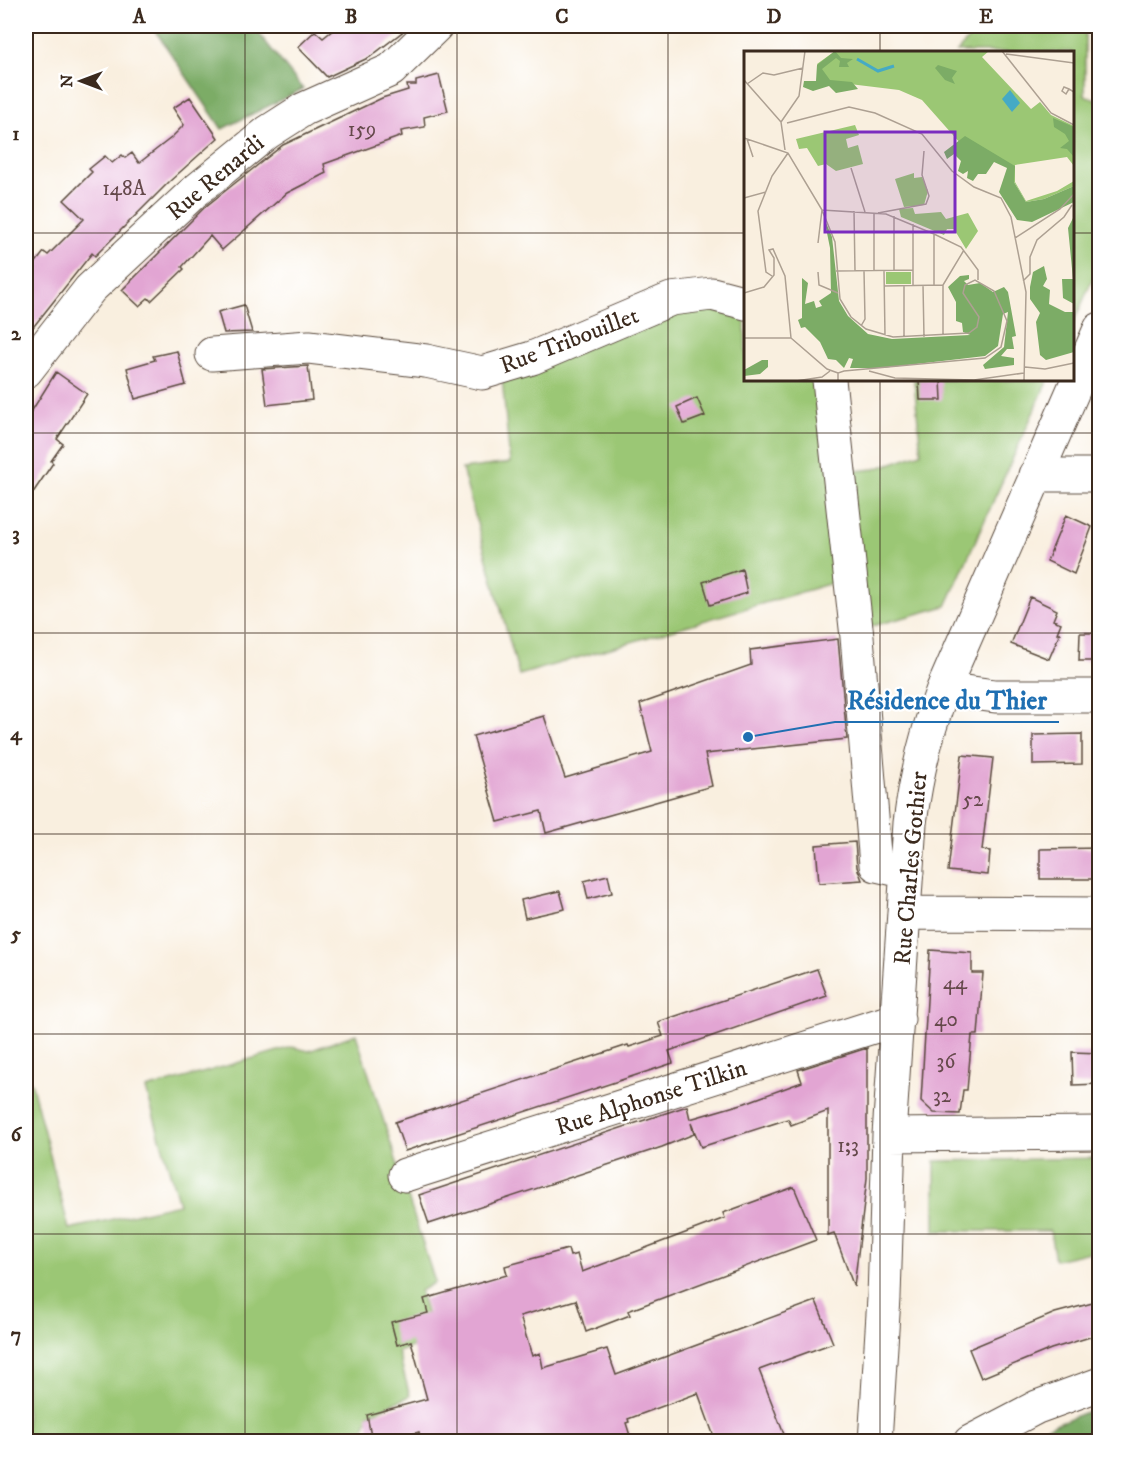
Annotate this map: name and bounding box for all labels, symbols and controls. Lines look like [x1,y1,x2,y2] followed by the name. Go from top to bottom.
[132,5,147,30] text: A
[345,5,357,30] text: B
[555,5,569,30] text: C
[767,5,782,30] text: D
[979,5,993,30] text: E
[51,51,111,111] north arrow
[744,51,1074,381] inset map
[57,74,77,88] text: N
[348,117,376,143] house number: 159
[12,122,20,147] text: 1
[161,128,271,227] street label: Rue Renardi
[102,176,146,202] house number: 148A
[496,301,643,381] street label: Rue Tribouillet
[11,322,22,347] text: 2
[12,522,20,547] text: 3
[835,678,1059,722] callout: Résidence du Thier
[847,685,1047,718] text: Résidence du Thier
[10,722,23,747] text: 4
[888,770,934,966] street label: Rue Charles Gothier
[963,787,984,813] house number: 52
[10,922,21,947] text: 5
[943,970,968,996] house number: 44
[934,1007,958,1033] house number: 40
[937,1049,956,1075] house number: 36
[552,1053,751,1143] street label: Rue Alphonse Tilkin
[933,1083,952,1109] house number: 32
[11,1123,23,1148] text: 6
[837,1133,859,1159] house number: 1;3
[11,1323,21,1348] text: 7

